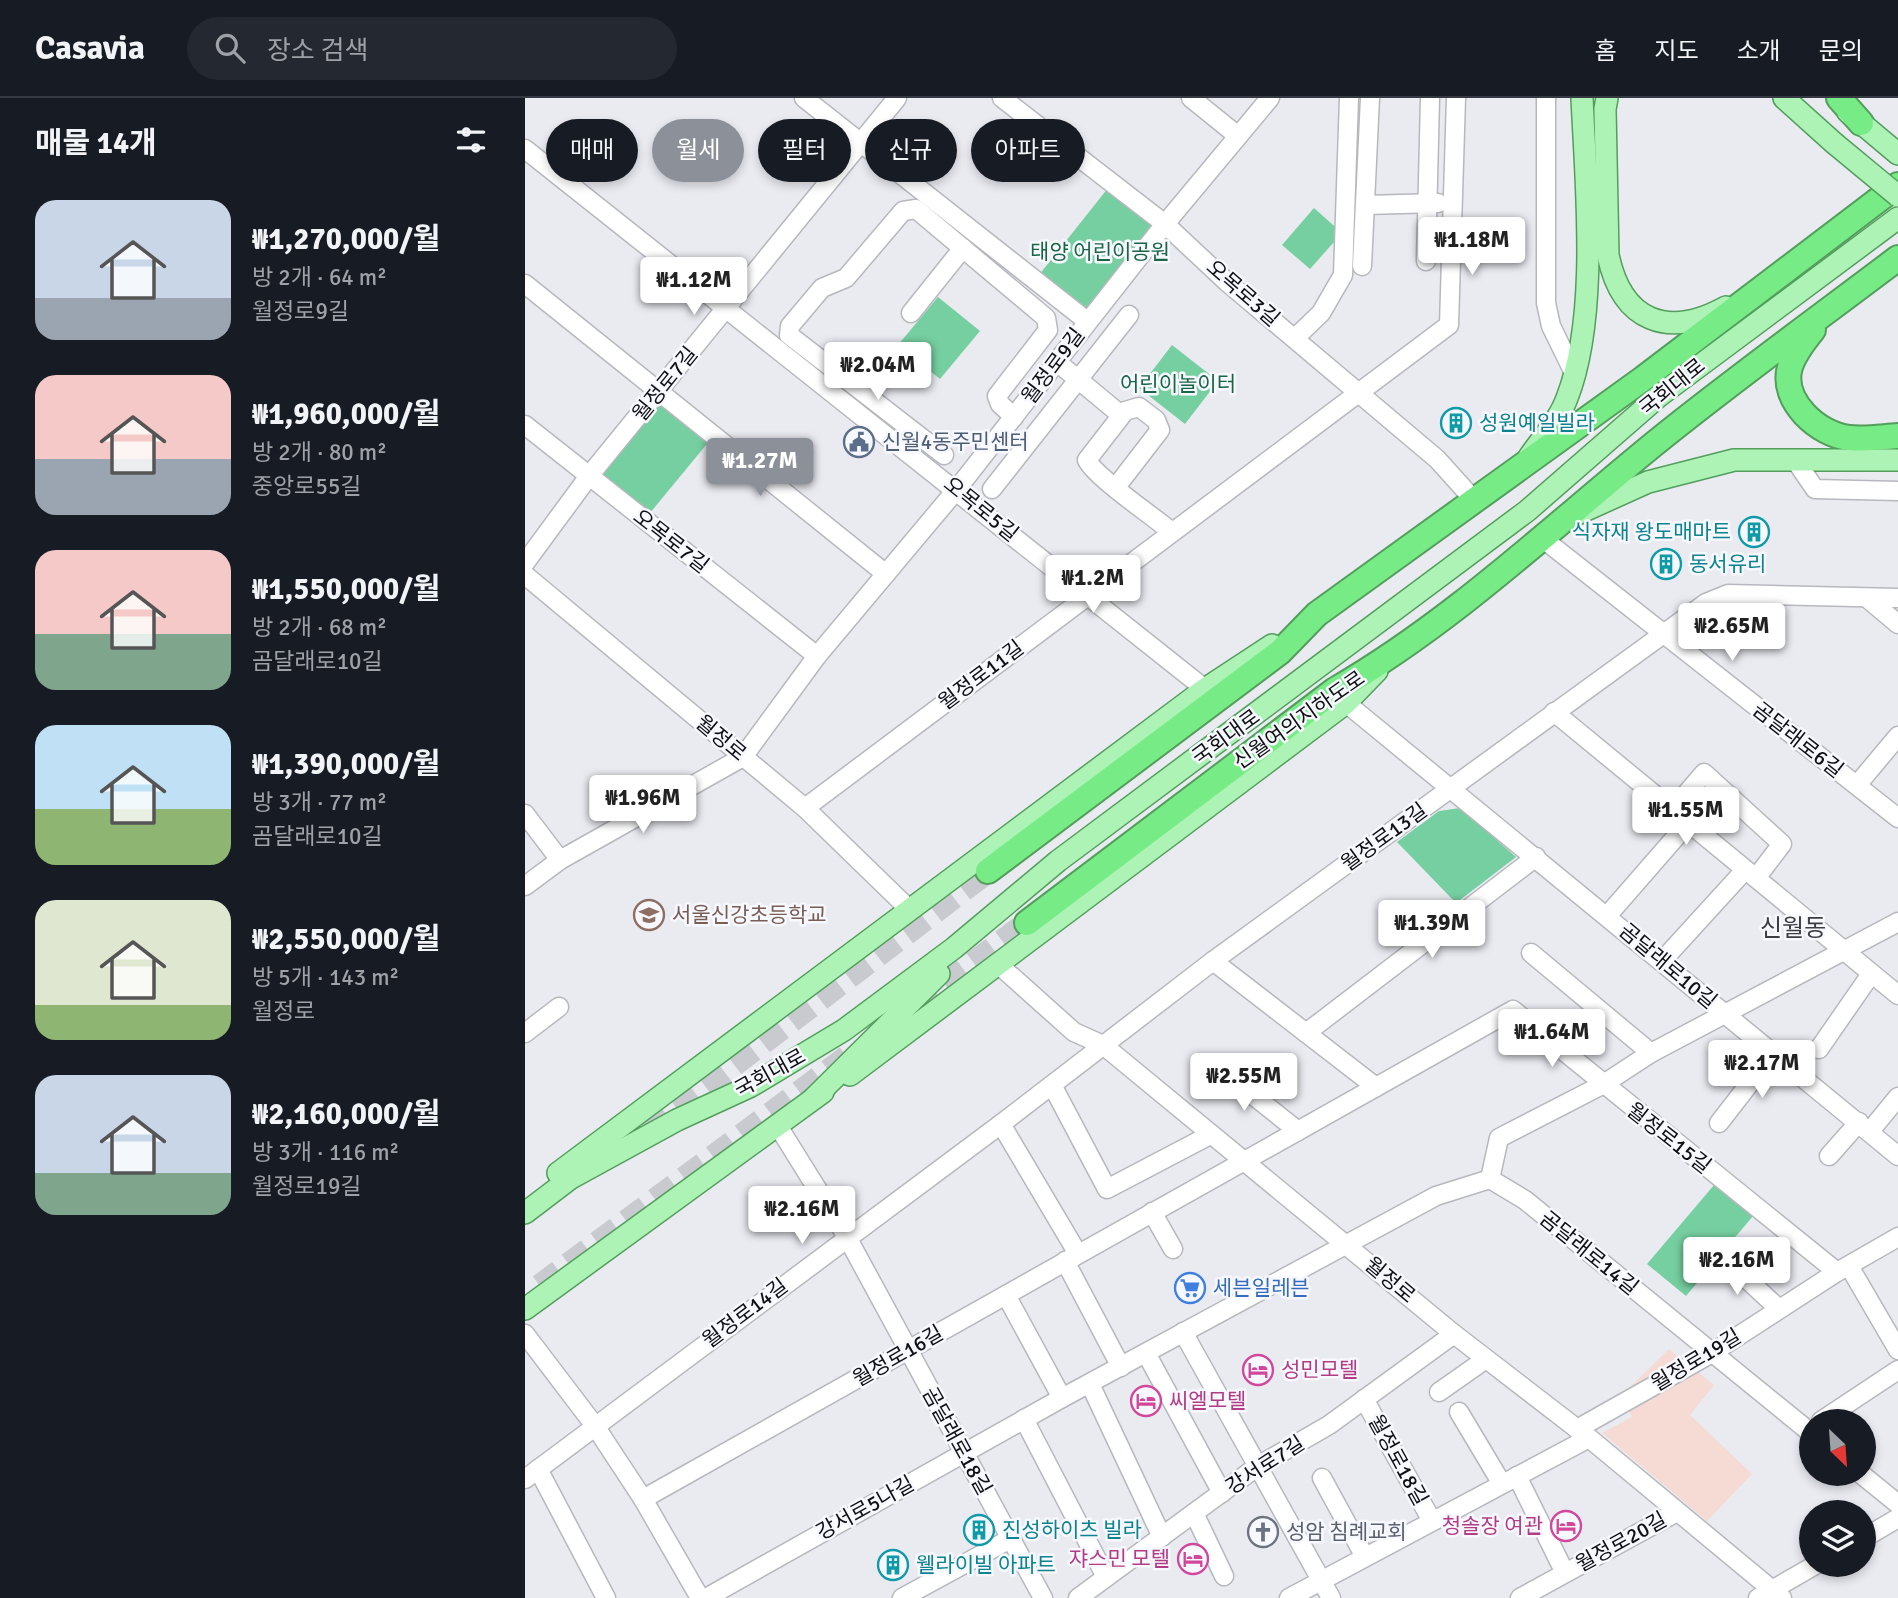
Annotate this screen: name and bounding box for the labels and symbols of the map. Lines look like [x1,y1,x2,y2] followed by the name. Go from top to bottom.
[1415,218,1529,277] pin: ₩1.18M
[1030,239,1170,265] park label: 태양 어린이공원
[1201,254,1285,332] street label: 오목로3길
[637,258,751,317] pin: ₩1.12M
[1016,323,1090,409] street label: 월정로9길
[627,341,703,427] street label: 월정로7길
[821,342,935,402] pin: ₩2.04M
[1634,353,1710,421] street label: 국회대로
[1120,371,1236,397] park label: 어린이놀이터
[1439,406,1473,440] building icon: 성원예일빌라
[1479,410,1595,436] place label: 성원예일빌라
[842,425,876,459] public building icon: 신월4동주민센터
[882,429,1029,455] place label: 신월4동주민센터
[703,438,817,498] pin: ₩1.27M
[938,471,1024,547] street label: 오목로5길
[628,503,714,579] street label: 오목로7길
[1737,515,1771,549] building icon: 식자재 왕도매마트
[1572,519,1731,545] place label: 식자재 왕도매마트
[1649,547,1683,581] building icon: 동서유리
[1689,551,1766,577] place label: 동서유리
[1044,556,1142,615] pin: ₩1.2M
[1675,603,1789,663] pin: ₩2.65M
[933,635,1029,715] street label: 월정로11길
[1228,665,1370,775] street label: 신월여의지하도로
[1747,697,1849,783] street label: 곰달래로6길
[1187,704,1265,770] street label: 국회대로
[690,709,752,767] street label: 월정로
[586,776,700,835] pin: ₩1.96M
[1629,788,1743,847] pin: ₩1.55M
[1336,797,1432,877] street label: 월정로13길
[632,898,666,932] school or university icon: 서울신강초등학교
[1375,900,1489,960] pin: ₩1.39M
[672,902,827,928] place label: 서울신강초등학교
[1760,913,1826,943] district label: 신월동
[1614,918,1722,1014] street label: 곰달래로10길
[1495,1010,1609,1069] pin: ₩1.64M
[1705,1040,1819,1100] pin: ₩2.17M
[730,1043,810,1103] street label: 국회대로
[1187,1054,1301,1113] pin: ₩2.55M
[1622,1097,1716,1179] street label: 월정로15길
[745,1186,859,1246] pin: ₩2.16M
[1534,1205,1644,1301] street label: 곰달래로14길
[1680,1238,1794,1297] pin: ₩2.16M
[1359,1251,1421,1309] street label: 월정로
[1173,1271,1207,1305] supermarket icon: 세븐일레븐
[697,1273,793,1353] street label: 월정로14길
[1213,1275,1310,1301] place label: 세븐일레븐
[848,1320,948,1392] street label: 월정로16길
[1646,1323,1746,1397] street label: 월정로19길
[1241,1353,1275,1387] hotel icon: 성민모텔
[1281,1357,1358,1383] place label: 성민모텔
[917,1383,997,1499] street label: 곰달래로18길
[1129,1384,1163,1418] hotel icon: 씨엘모텔
[1169,1388,1246,1414] place label: 씨엘모텔
[1799,1409,1876,1486] north arrow
[1362,1410,1434,1510] street label: 월정로18길
[1221,1430,1309,1500] street label: 강서로7길
[811,1470,919,1546] street label: 강서로5나길
[1571,1506,1671,1578] street label: 월정로20길
[1549,1509,1583,1543] hotel icon: 청솔장 여관
[962,1513,996,1547] building icon: 진성하이츠 빌라
[1442,1513,1543,1539] place label: 청솔장 여관
[1246,1515,1280,1549] church icon: 성암 침례교회
[1002,1517,1142,1543] place label: 진성하이츠 빌라
[1286,1519,1407,1545] place label: 성암 침례교회
[1176,1542,1210,1576] hotel icon: 쟈스민 모텔
[1069,1546,1170,1572] place label: 쟈스민 모텔
[876,1548,910,1582] building icon: 웰라이빌 아파트
[916,1552,1056,1578] place label: 웰라이빌 아파트

